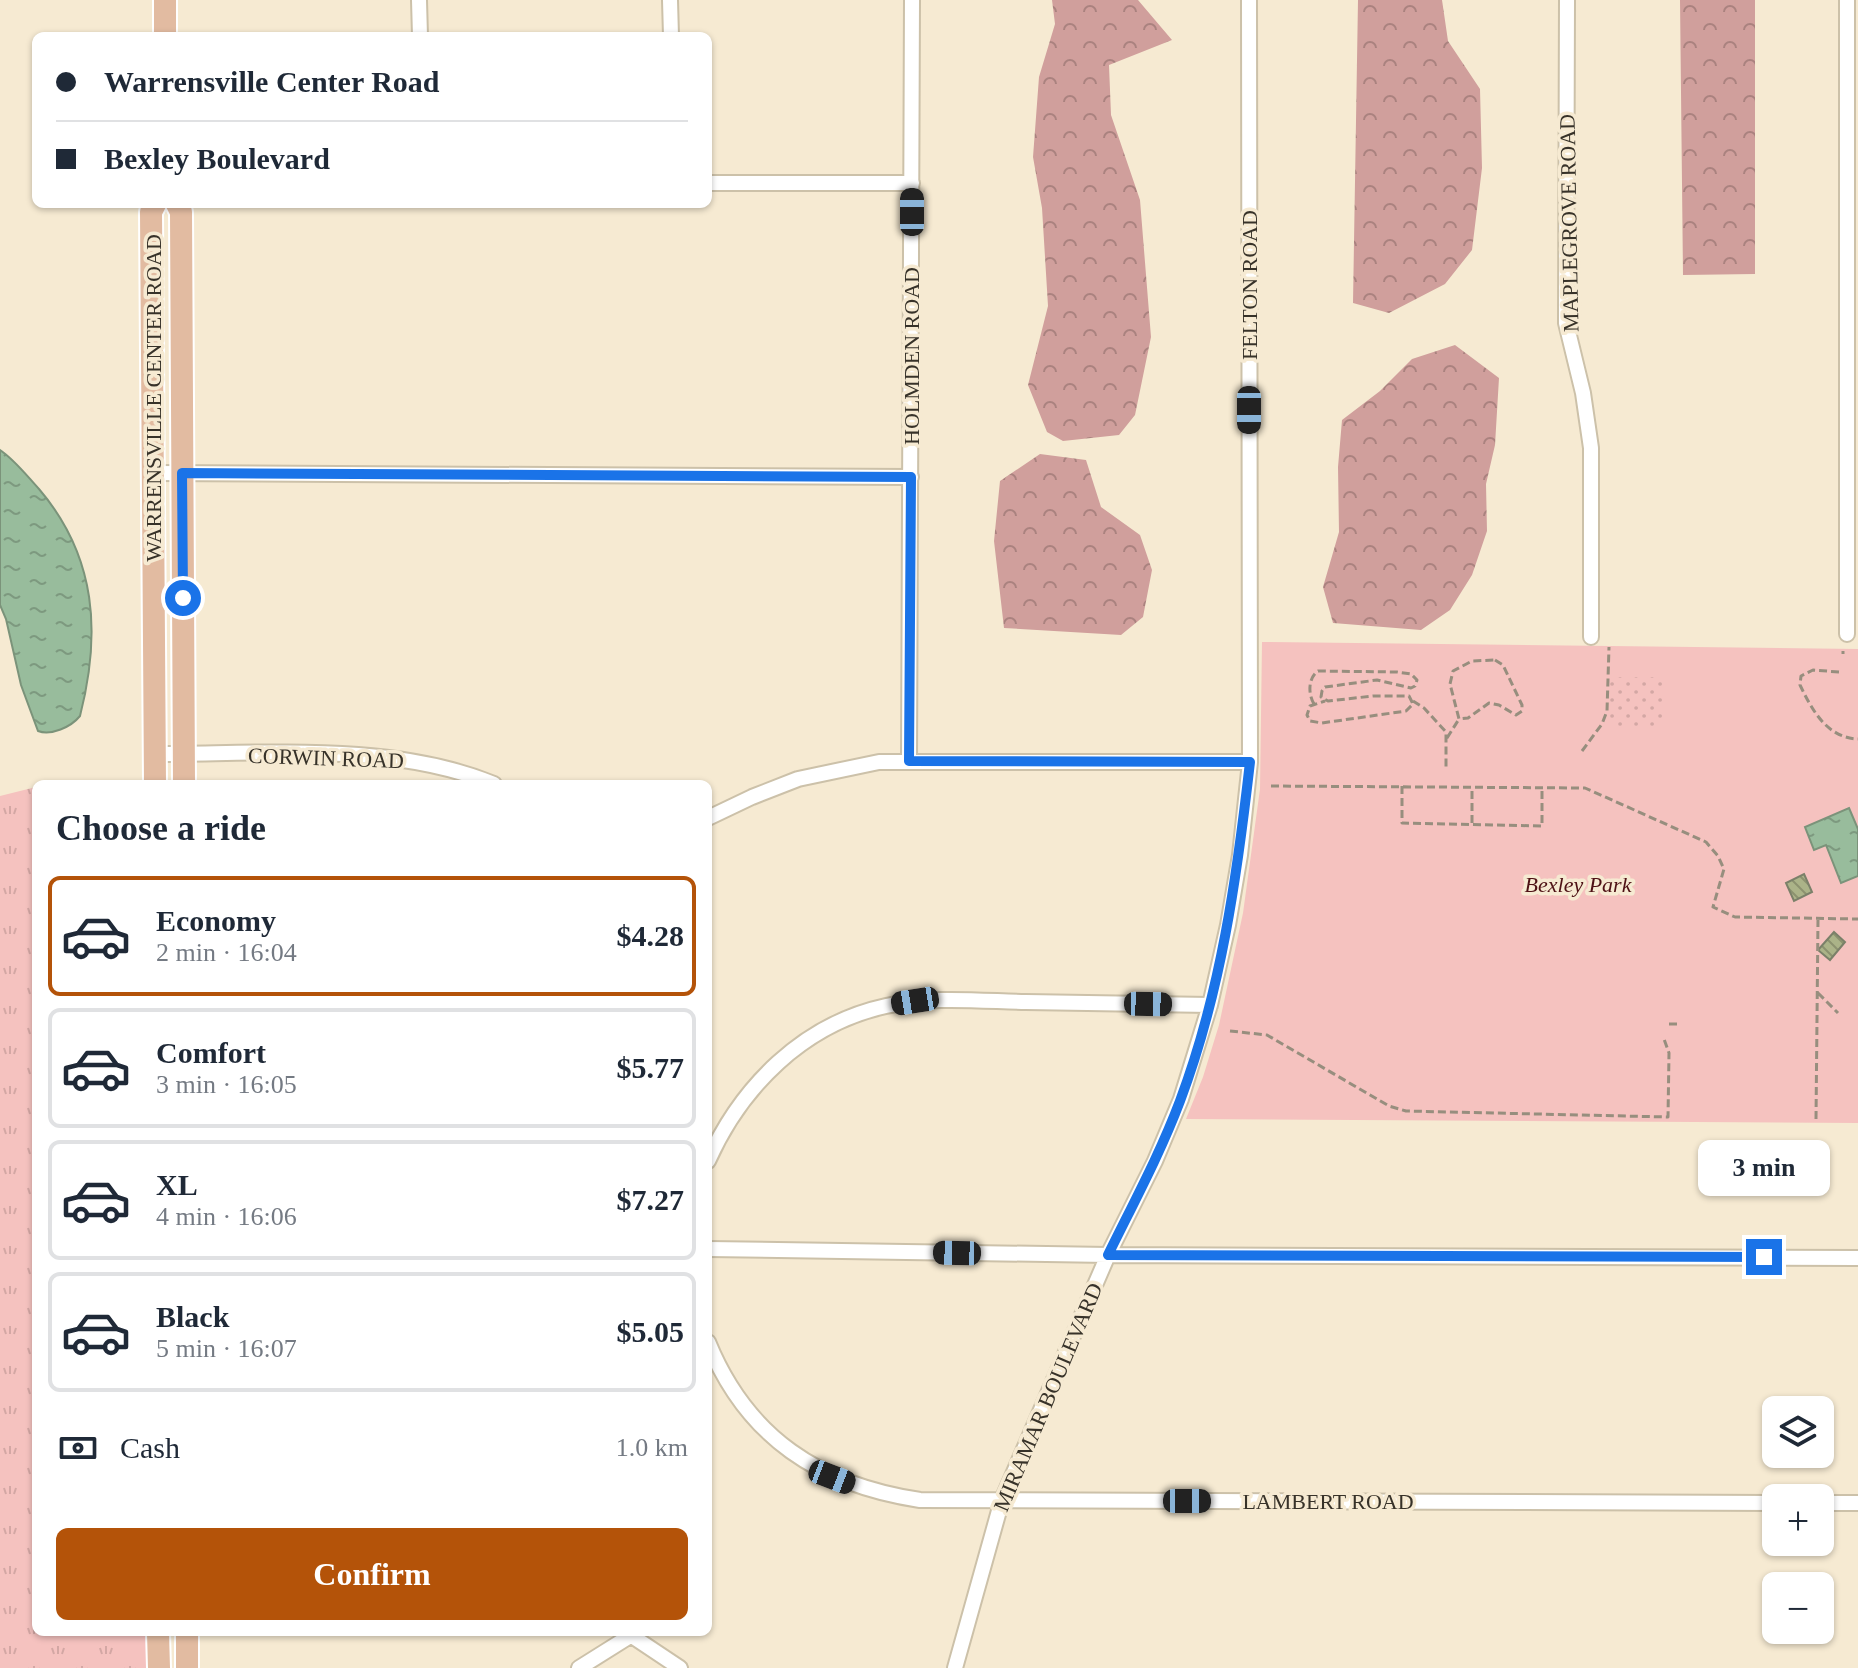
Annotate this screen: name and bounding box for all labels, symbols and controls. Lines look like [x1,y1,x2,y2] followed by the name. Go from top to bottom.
[104,65,440,98] text: Warrensville Center Road
[1555,114,1583,332] street label: MAPLEGROVE ROAD
[104,142,330,175] text: Bexley Boulevard
[900,188,924,236] car
[1237,210,1262,360] street label: FELTON ROAD
[141,234,166,562] street label: WARRENSVILLE CENTER ROAD
[899,267,924,445] street label: HOLMDEN ROAD
[1237,386,1261,434] car
[165,580,201,616] route start
[248,743,404,773] street label: CORWIN ROAD
[56,808,266,848] text: Choose a ride
[1525,872,1633,897] park label: Bexley Park
[60,900,132,972] icon: car
[156,904,276,937] text: Economy
[617,919,684,952] text: $4.28
[156,938,297,967] text: 2 min · 16:04
[889,985,941,1017] car
[1124,992,1172,1016] car
[60,1032,132,1104] icon: car
[156,1036,266,1069] text: Comfort
[617,1051,684,1084] text: $5.77
[156,1070,297,1099] text: 3 min · 16:05
[1698,1141,1830,1197] callout: 3 min
[1733,1153,1795,1182] text: 3 min
[60,1164,132,1236] icon: car
[156,1168,198,1201] text: XL
[617,1183,684,1216] text: $7.27
[156,1202,297,1231] text: 4 min · 16:06
[1746,1239,1782,1275] route end
[933,1241,981,1265] car
[988,1279,1108,1515] street label: MIRAMAR BOULEVARD
[60,1296,132,1368] icon: car
[156,1300,229,1333] text: Black
[617,1315,684,1348] text: $5.05
[156,1334,297,1363] text: 5 min · 16:07
[1762,1396,1834,1644] map controls
[1762,1396,1834,1468] button: layers
[56,1426,100,1470] icon: cash
[120,1431,180,1464] text: Cash
[616,1433,688,1462] text: 1.0 km
[805,1457,859,1497] car
[1762,1484,1834,1556] button: +
[1163,1489,1211,1513] car
[1242,1489,1414,1514] street label: LAMBERT ROAD
[56,1528,688,1620] button: Confirm
[1762,1572,1834,1644] button: −

